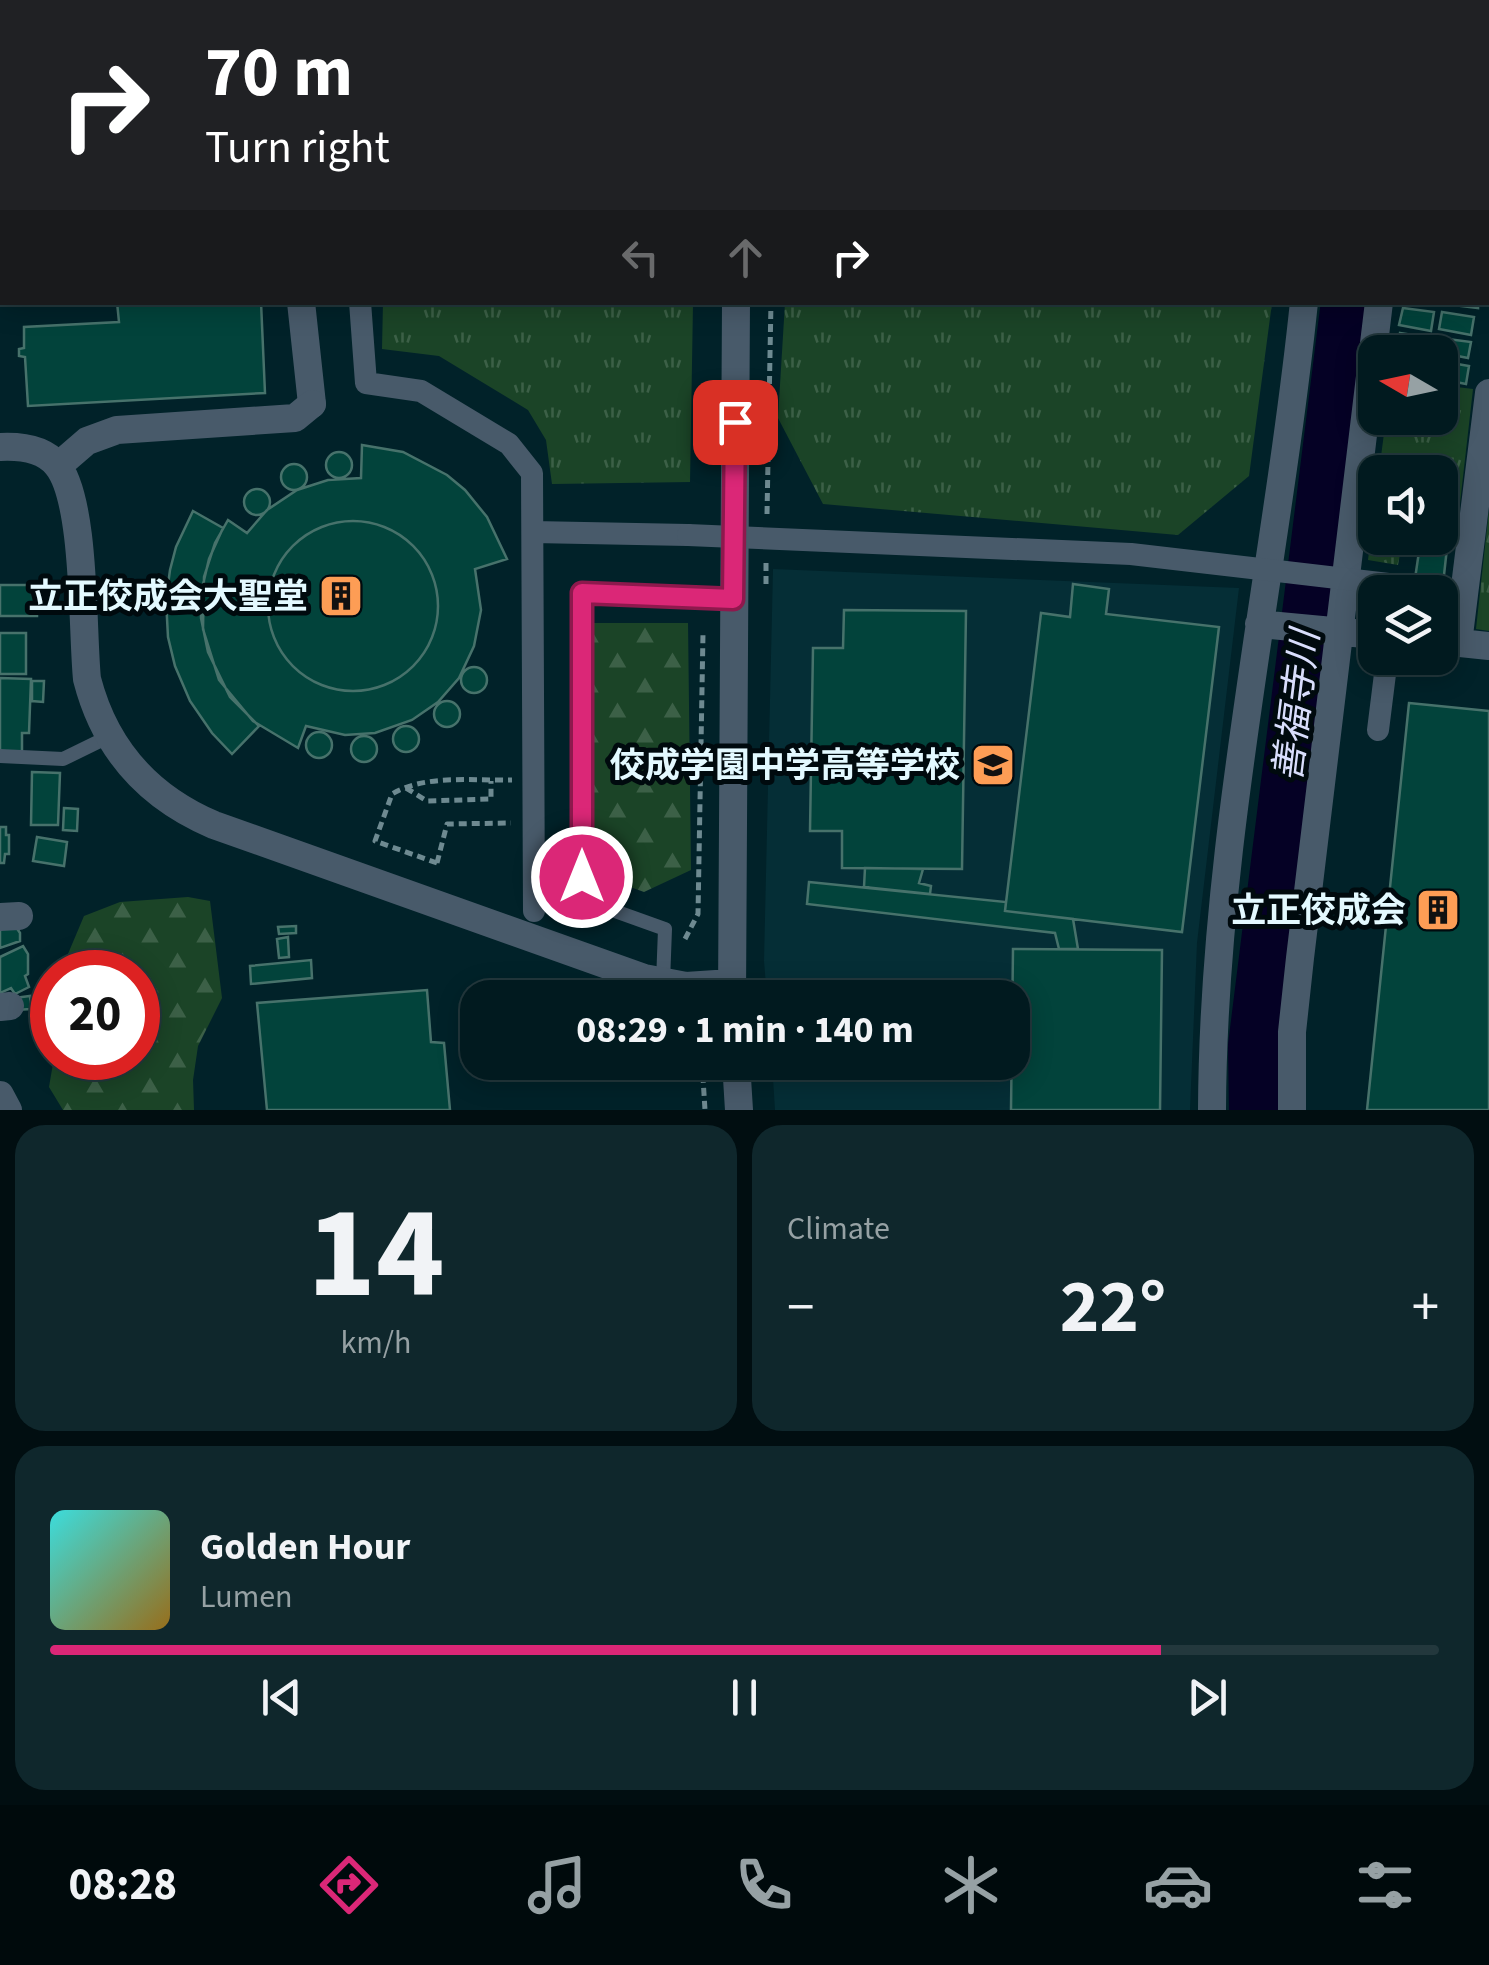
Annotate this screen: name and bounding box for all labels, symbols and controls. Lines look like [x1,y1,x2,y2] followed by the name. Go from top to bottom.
[205,23,353,123] text: 70 m
[40,40,170,170] icon: right
[205,116,390,180] text: Turn right
[613,230,668,285] icon: left
[718,230,773,285] icon: ahead
[823,230,878,285] icon: right
[1358,335,1458,435] north arrow
[1358,335,1458,675] map controls
[693,380,778,465] pin
[708,395,763,450] icon: arrive
[1358,455,1458,555] button: sound
[28,572,308,622] place label: 立正佼成会大聖堂
[318,573,364,619] building icon: 立正佼成会大聖堂
[1358,575,1458,675] button: layers
[1261,623,1334,785] water label: 善福寺川
[610,741,960,791] place label: 佼成学園中学高等学校
[970,742,1016,788] school or university icon: 佼成学園中学高等学校
[530,825,634,929] position arrow
[1231,886,1406,936] place label: 立正佼成会
[1415,887,1461,933] building icon: 立正佼成会
[30,950,160,1080] speed limit sign: 20
[576,1003,914,1057] text: 08:29 · 1 min · 140 m
[307,1162,445,1347] text: 14
[787,1206,890,1252] text: Climate
[1060,1254,1166,1361] text: 22°
[787,1269,814,1347] text: −
[1412,1269,1439,1347] text: +
[341,1320,411,1366] text: km/h
[200,1520,410,1574] text: Golden Hour
[200,1574,293,1620] text: Lumen
[254,1670,309,1725] icon: previous
[717,1670,772,1725] icon: pause
[1180,1670,1235,1725] icon: next
[314,1850,384,1920] icon: directions
[522,1850,592,1920] icon: music
[729,1850,799,1920] icon: phone
[936,1850,1006,1920] icon: climate
[1143,1850,1213,1920] icon: car
[1350,1850,1420,1920] icon: filters
[69,1853,177,1917] text: 08:28

